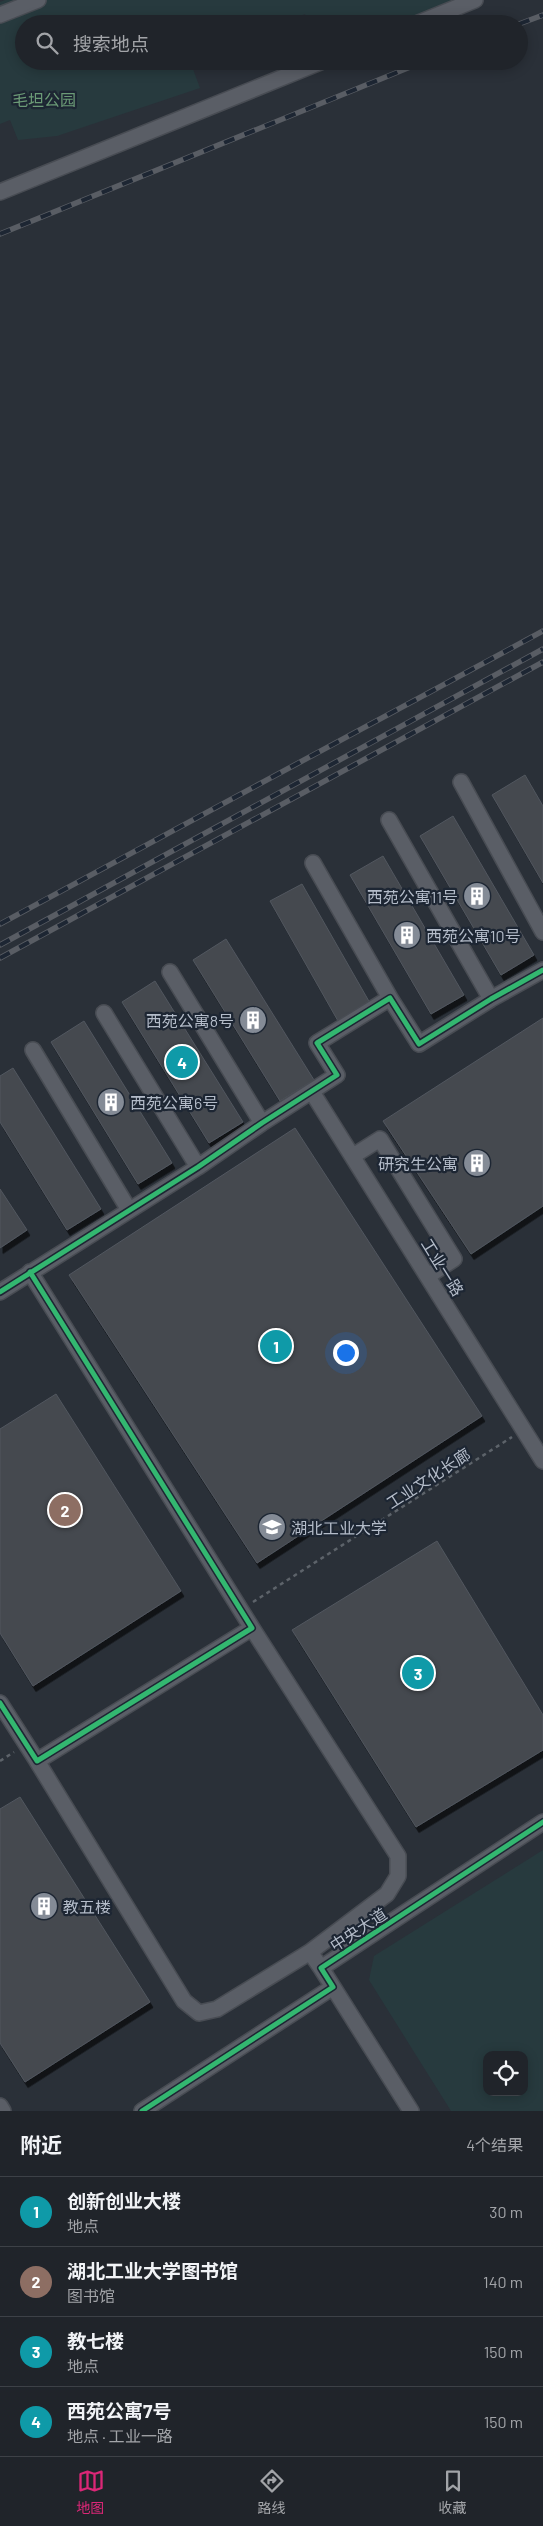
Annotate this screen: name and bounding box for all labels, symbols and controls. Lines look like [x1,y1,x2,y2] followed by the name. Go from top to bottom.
[15,15,528,70] search box
[33,29,61,57] icon: search
[73,32,149,55] text: 搜索地点
[12,90,76,109] park label: 毛坦公园
[462,881,492,911] building icon: 西苑公寓11号
[367,887,458,906] place label: 西苑公寓11号
[392,920,422,950] building icon: 西苑公寓10号
[426,926,521,945] place label: 西苑公寓10号
[238,1005,268,1035] building icon: 西苑公寓8号
[146,1011,234,1030] place label: 西苑公寓8号
[166,1043,198,1081] pin: 4
[96,1087,126,1117] building icon: 西苑公寓6号
[130,1093,218,1112] place label: 西苑公寓6号
[462,1148,492,1178] building icon: 研究生公寓
[378,1154,458,1173] place label: 研究生公寓
[418,1235,468,1299] street label: 工业一路
[260,1327,292,1365] pin: 1
[333,1340,359,1366] your location
[383,1444,473,1512] street label: 工业文化长廊
[49,1491,81,1529] pin: 2
[257,1512,287,1542] school or university icon: 湖北工业大学
[291,1518,387,1537] place label: 湖北工业大学
[402,1654,434,1692] pin: 3
[29,1891,59,1921] building icon: 教五楼
[63,1897,111,1916] place label: 教五楼
[326,1904,390,1954] street label: 中央大道
[483,2051,528,2096] map controls
[483,2051,528,2096] button: locate
[20,2132,62,2157] text: 附近
[466,2135,523,2154] text: 4个结果
[67,2189,181,2212] text: 创新创业大楼
[33,2202,39,2221] text: 1
[489,2202,523,2221] text: 30 m
[67,2216,99,2235] text: 地点
[67,2259,238,2282] text: 湖北工业大学图书馆
[32,2272,40,2291] text: 2
[483,2272,523,2291] text: 140 m
[67,2286,115,2305] text: 图书馆
[67,2329,124,2352] text: 教七楼
[32,2342,40,2361] text: 3
[484,2342,523,2361] text: 150 m
[67,2356,99,2375] text: 地点
[67,2399,171,2422] text: 西苑公寓7号
[31,2412,41,2431] text: 4
[484,2412,523,2431] text: 150 m
[67,2426,173,2445] text: 地点 · 工业一路
[77,2467,105,2517] tab: 地图
[258,2467,286,2517] tab: 路线
[439,2467,467,2517] tab: 收藏

